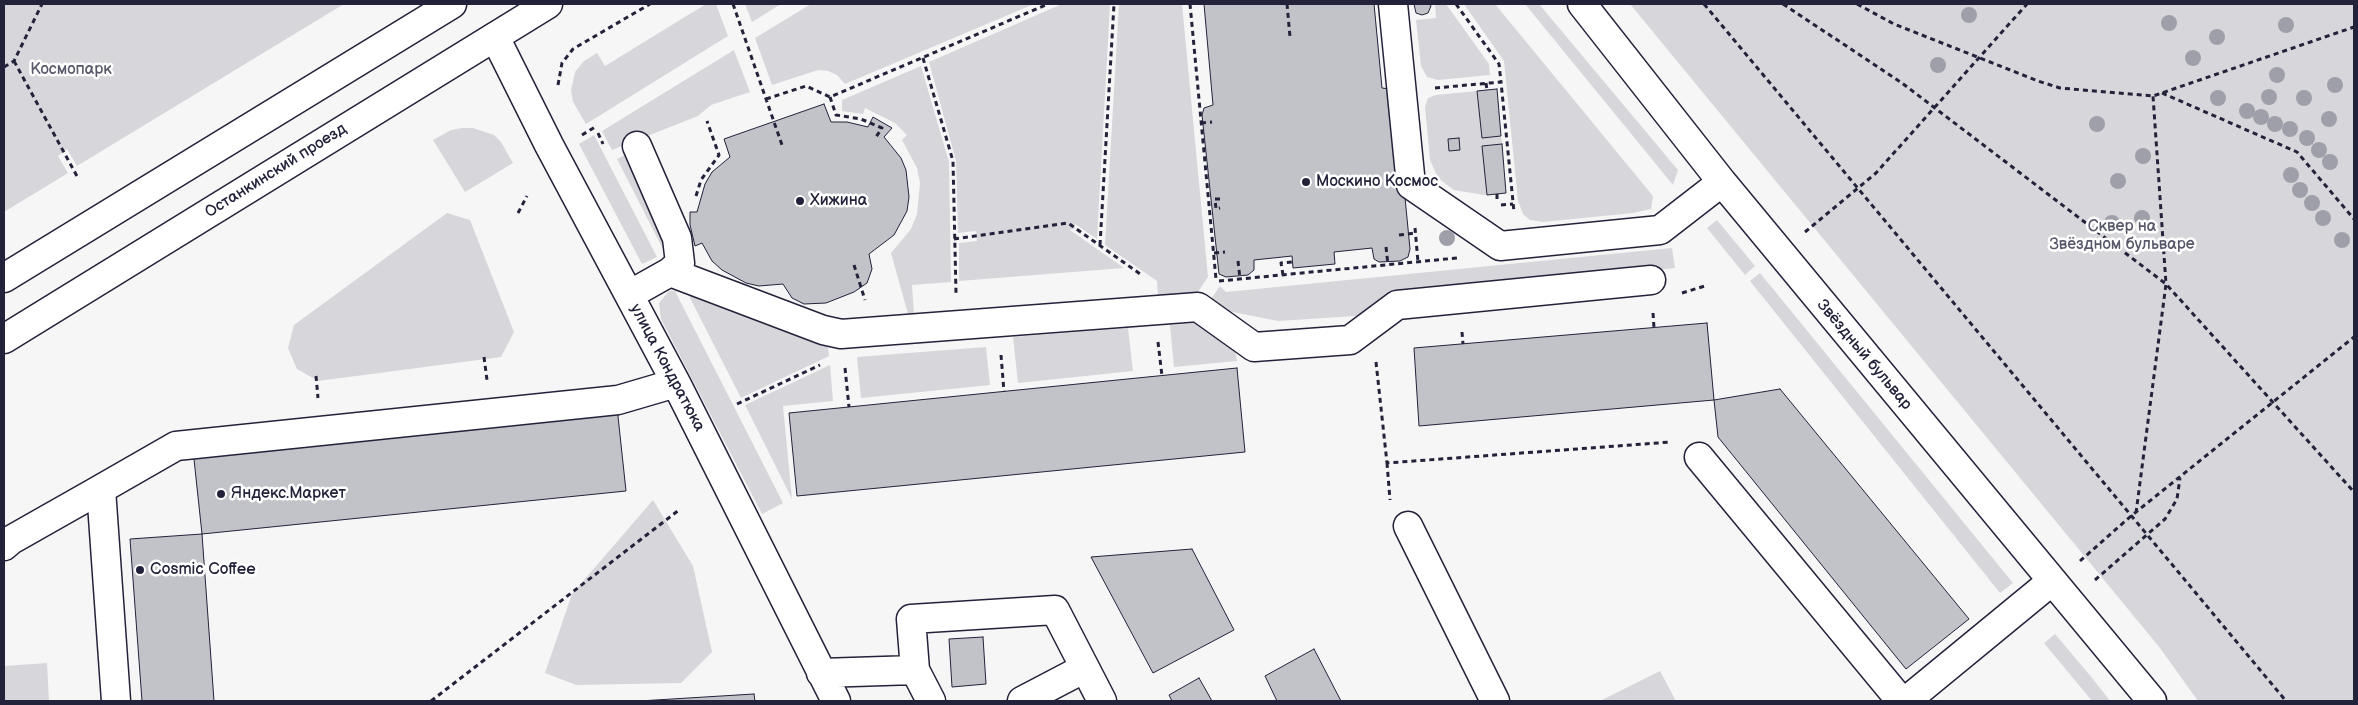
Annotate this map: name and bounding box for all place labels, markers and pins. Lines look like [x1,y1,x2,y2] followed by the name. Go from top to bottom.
[1316,172,1438,192] place label: Москино Космос
[1300,176,1312,188] marker: Москино Космос
[810,191,867,211] place label: Хижина
[794,195,806,207] marker: Хижина
[231,484,346,504] place label: Яндекс.Маркет
[215,488,227,500] marker: Яндекс.Маркет
[150,560,256,580] place label: Cosmic Coffee
[134,564,146,576] marker: Cosmic Coffee

